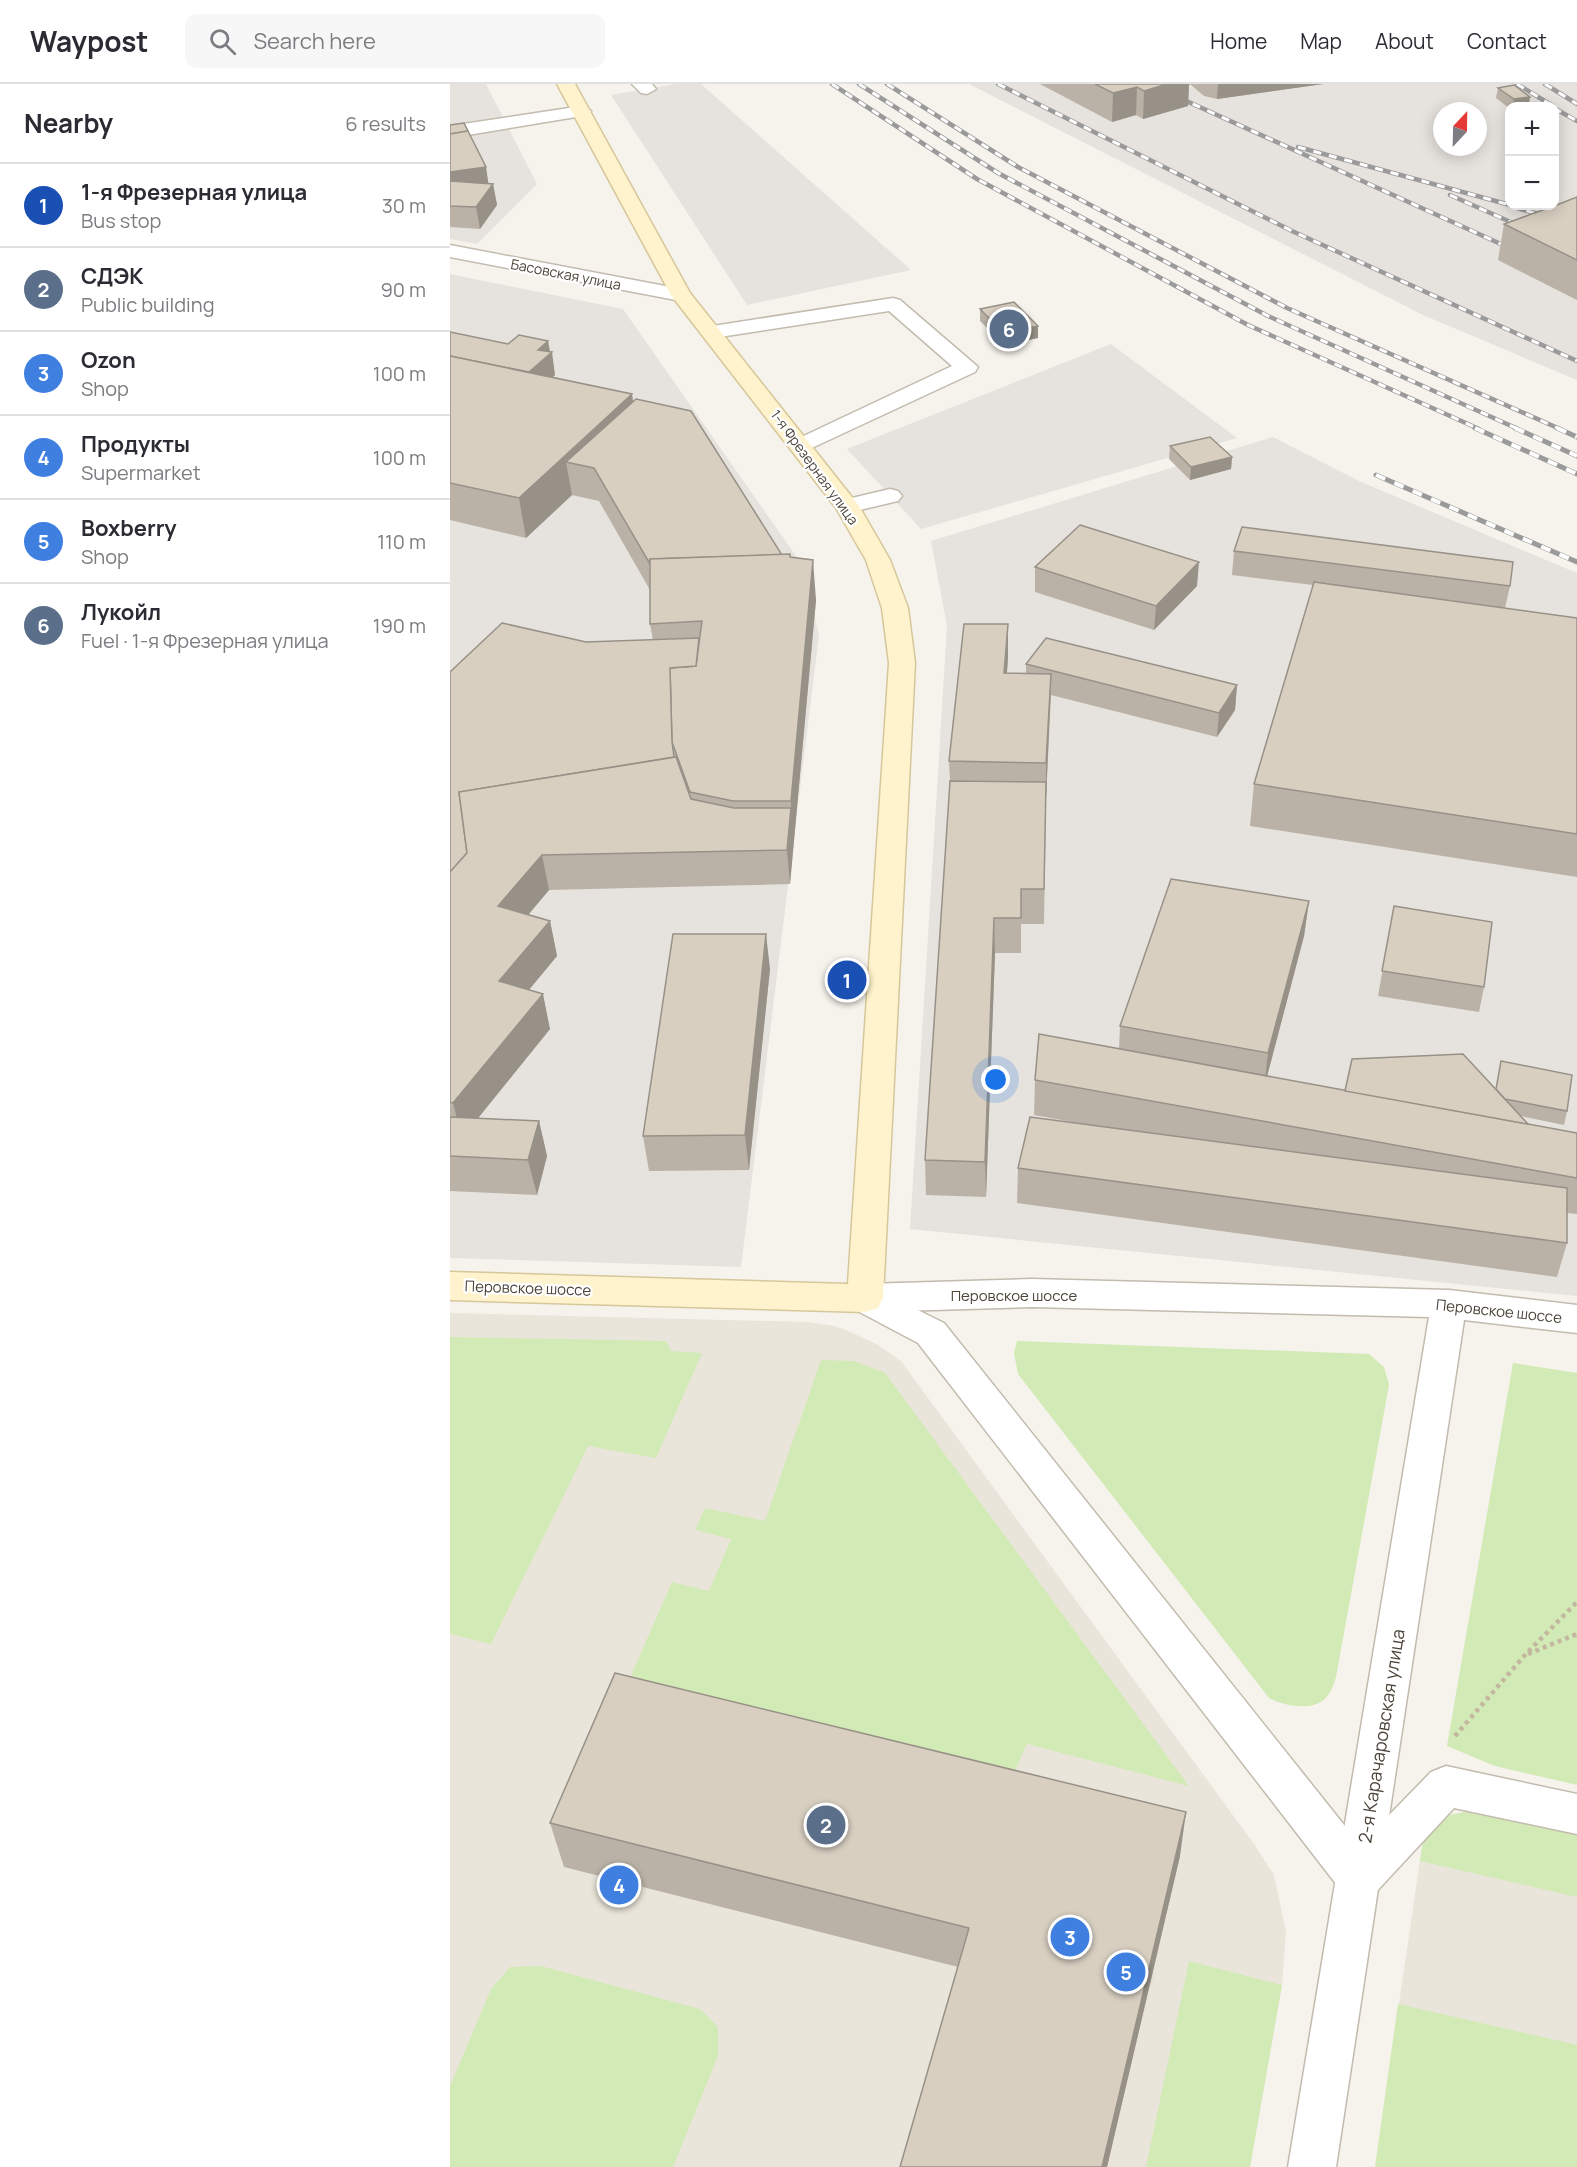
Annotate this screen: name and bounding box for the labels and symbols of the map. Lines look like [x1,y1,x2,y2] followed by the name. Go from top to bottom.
[1433,102,1487,156] north arrow
[509,254,623,294] street label: Басовская улица
[990,306,1028,352] pin: 6
[767,406,863,528] street label: 1-я Фрезерная улица
[828,958,866,1002] pin: 1
[981,1065,1010,1094] your location
[464,1275,592,1301] street label: Перовское шоссе
[951,1285,1078,1306] street label: Перовское шоссе
[1435,1294,1563,1328] street label: Перовское шоссе
[1352,1627,1410,1845] street label: 2-я Карачаровская улица
[806,1802,845,1848] pin: 2
[600,1862,638,1908] pin: 4
[1050,1914,1090,1960] pin: 3
[1106,1950,1146,1994] pin: 5

